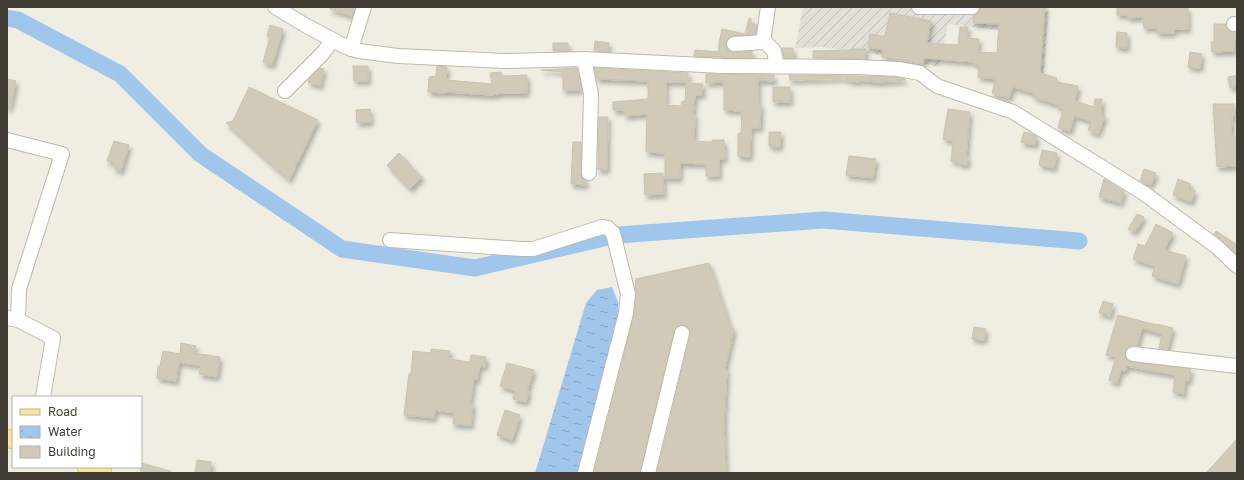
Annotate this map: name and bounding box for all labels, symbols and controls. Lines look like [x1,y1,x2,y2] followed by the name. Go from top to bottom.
[12,396,142,468] legend
[48,404,77,419] text: Road
[48,424,82,439] text: Water
[48,444,96,459] text: Building

